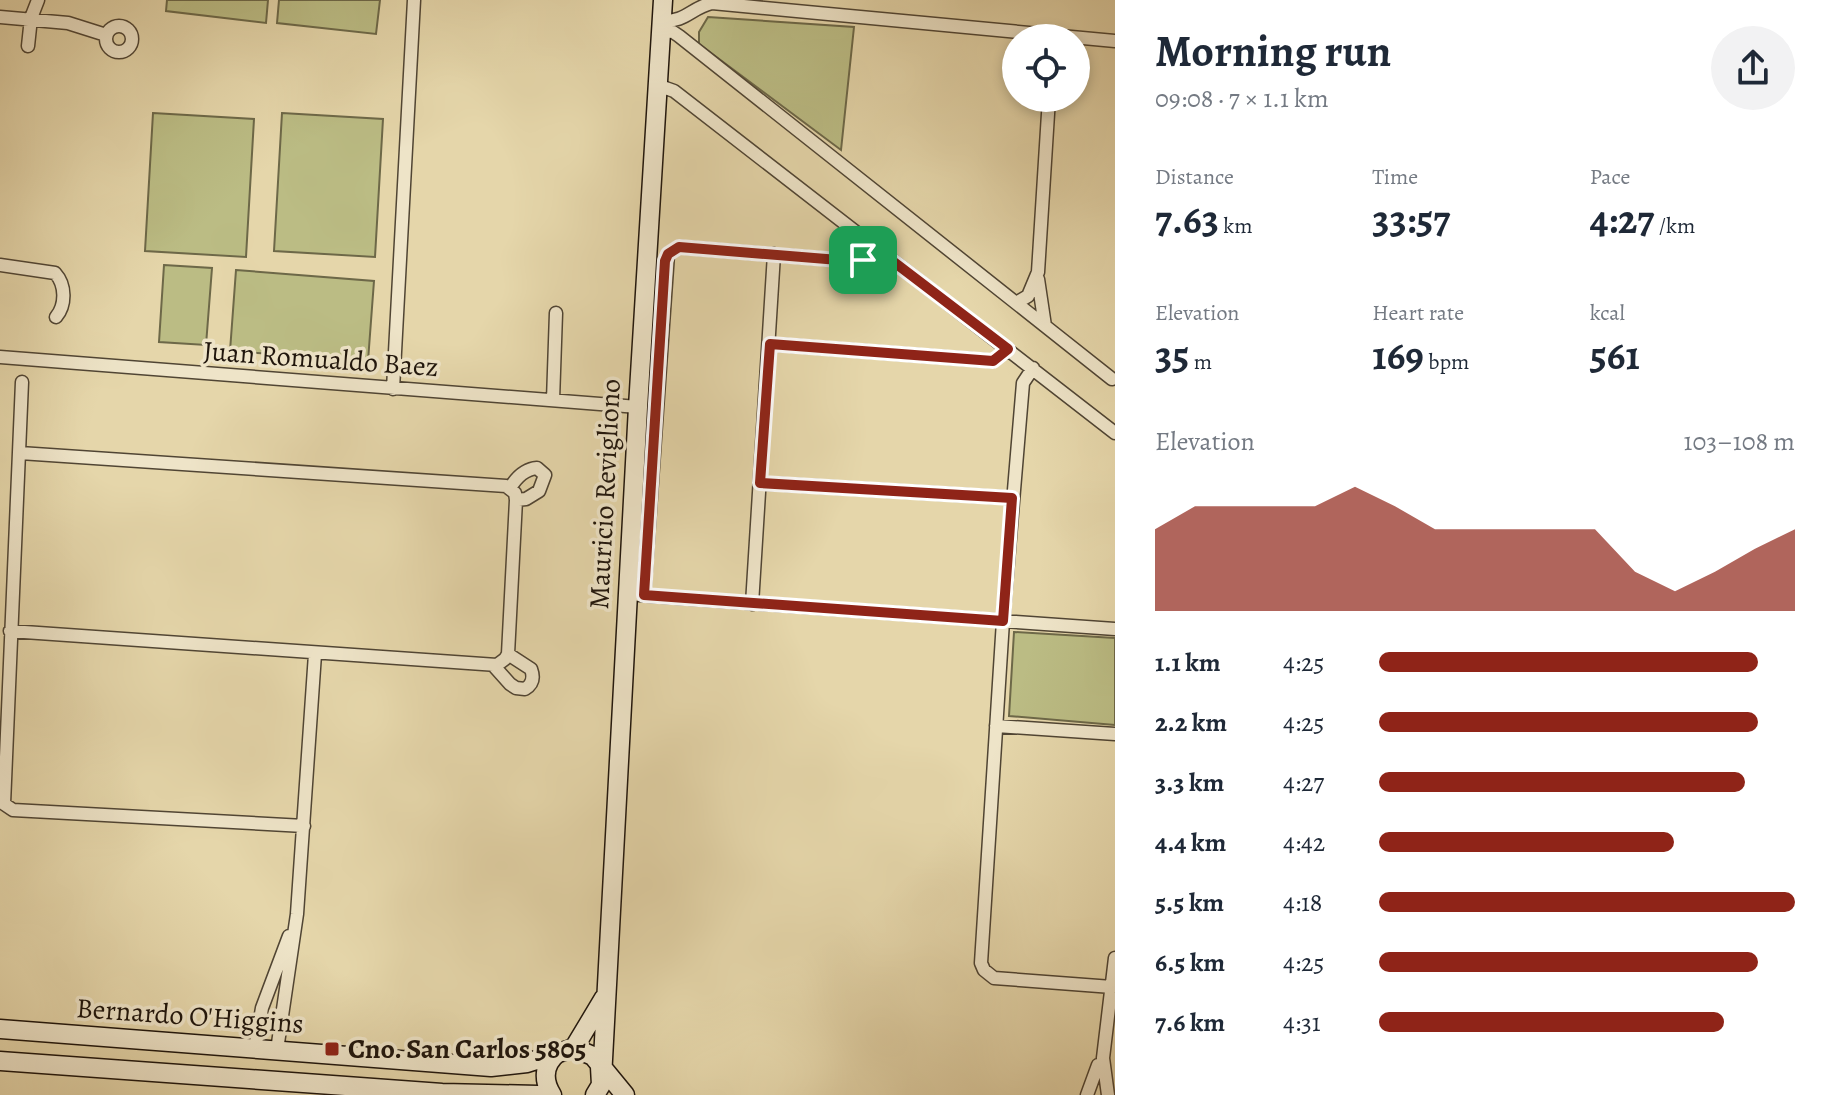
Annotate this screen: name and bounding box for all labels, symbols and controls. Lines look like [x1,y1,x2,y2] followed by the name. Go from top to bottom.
[1155,21,1391,81] text: Morning run
[1002,24,1090,112] map controls
[1002,24,1090,112] button: locate
[1711,26,1795,110] button: share
[1155,81,1329,116] text: 09:08 · 7 × 1.1 km
[1155,162,1234,192] text: Distance
[1372,162,1418,192] text: Time
[1590,162,1630,192] text: Pace
[1155,192,1219,247] text: 7.63
[1372,192,1450,247] text: 33:57
[1590,192,1654,247] text: 4:27
[1219,211,1253,241] text: km
[1654,211,1695,241] text: /km
[829,226,897,294] pin
[841,238,885,282] icon: arrive
[1155,298,1239,328] text: Elevation
[1372,298,1464,328] text: Heart rate
[1590,298,1625,328] text: kcal
[1155,328,1189,383] text: 35
[1372,328,1424,383] text: 169
[1590,328,1640,383] text: 561
[202,332,440,386] street label: Juan Romualdo Baez
[1189,347,1212,377] text: m
[1424,347,1469,377] text: bpm
[580,378,630,610] street label: Mauricio Revigliono
[1155,424,1255,459] text: Elevation
[1683,424,1795,459] text: 103–108 m
[1155,645,1221,680] text: 1.1 km
[1283,645,1325,680] text: 4:25
[1155,705,1227,740] text: 2.2 km
[1283,705,1325,740] text: 4:25
[1155,765,1224,800] text: 3.3 km
[1283,765,1324,800] text: 4:27
[1155,825,1226,860] text: 4.4 km
[1283,825,1325,860] text: 4:42
[1155,885,1224,920] text: 5.5 km
[1283,885,1322,920] text: 4:18
[1155,945,1225,980] text: 6.5 km
[1283,945,1325,980] text: 4:25
[75,989,305,1043] street label: Bernardo O'Higgins
[1155,1005,1225,1040] text: 7.6 km
[1283,1005,1321,1040] text: 4:31
[348,1030,587,1068] place label: Cno. San Carlos 5805
[323,1040,341,1058] marker: Cno. San Carlos 5805

